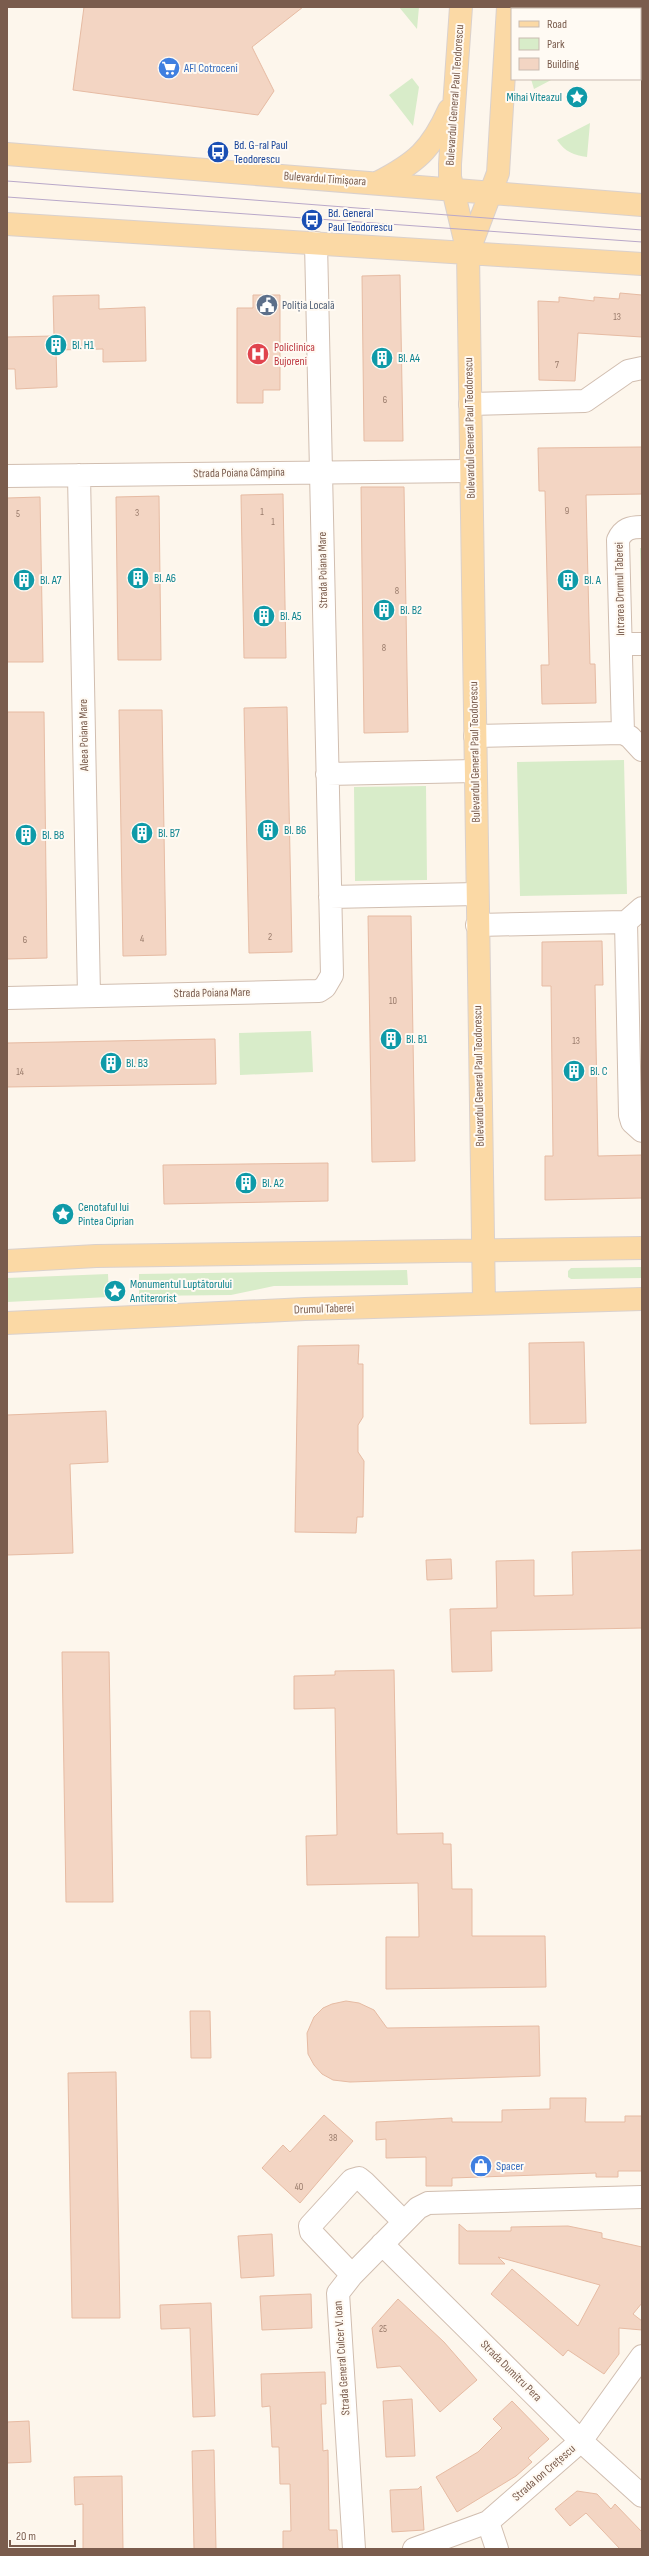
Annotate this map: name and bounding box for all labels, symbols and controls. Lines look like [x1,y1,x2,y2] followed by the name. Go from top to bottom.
[511,8,641,80] legend
[547,17,567,32] text: Road
[443,24,467,166] street label: Bulevardul General Paul Teodorescu
[547,37,565,52] text: Park
[156,55,182,81] supermarket icon: AFI Cotroceni
[547,57,579,72] text: Building
[183,61,238,76] place label: AFI Cotroceni
[564,84,590,110] place icon: Mihai Viteazul
[507,90,562,105] place label: Mihai Viteazul
[234,138,288,167] place label: Bd. G-ral Paul Teodorescu
[205,139,231,165] bus stop icon: Bd. G-ral Paul Teodorescu
[283,169,367,189] street label: Bulevardul Timișoara
[328,206,393,235] place label: Bd. General Paul Teodorescu
[299,207,325,233] bus stop icon: Bd. General Paul Teodorescu
[254,292,280,318] public building icon: Poliția Locală
[282,298,335,313] place label: Poliția Locală
[613,311,621,323] house number: 13
[43,332,69,358] building icon: Bl. H1
[72,338,95,353] place label: Bl. H1
[274,340,315,369] place label: Policlinica Bujoreni
[245,341,271,367] hospital icon: Policlinica Bujoreni
[369,345,395,371] building icon: Bl. A4
[398,351,420,366] place label: Bl. A4
[461,357,479,499] street label: Bulevardul General Paul Teodorescu
[555,359,559,371] house number: 7
[383,394,387,406] house number: 6
[193,465,285,481] street label: Strada Poiana Câmpina
[565,505,569,517] house number: 9
[260,506,264,518] house number: 1
[135,507,139,519] house number: 3
[16,508,20,520] house number: 5
[271,516,275,528] house number: 1
[315,531,331,608] street label: Strada Poiana Mare
[612,542,628,636] street label: Intrarea Drumul Taberei
[125,565,151,591] building icon: Bl. A6
[11,567,37,593] building icon: Bl. A7
[555,567,581,593] building icon: Bl. A
[154,571,176,586] place label: Bl. A6
[40,573,62,588] place label: Bl. A7
[584,573,602,588] place label: Bl. A
[395,585,399,597] house number: 8
[371,597,397,623] building icon: Bl. B2
[251,603,277,629] building icon: Bl. A5
[400,603,422,618] place label: Bl. B2
[280,609,302,624] place label: Bl. A5
[382,642,386,654] house number: 8
[466,681,484,823] street label: Bulevardul General Paul Teodorescu
[76,699,92,772] street label: Aleea Poiana Mare
[255,817,281,843] building icon: Bl. B6
[129,820,155,846] building icon: Bl. B7
[13,822,39,848] building icon: Bl. B8
[284,823,306,838] place label: Bl. B6
[158,826,180,841] place label: Bl. B7
[42,828,64,843] place label: Bl. B8
[268,931,272,943] house number: 2
[140,933,144,945] house number: 4
[23,934,27,946] house number: 6
[174,985,251,1001] street label: Strada Poiana Mare
[389,995,397,1007] house number: 10
[470,1005,488,1147] street label: Bulevardul General Paul Teodorescu
[378,1026,404,1052] building icon: Bl. B1
[406,1032,428,1047] place label: Bl. B1
[572,1035,580,1047] house number: 13
[98,1050,124,1076] building icon: Bl. B3
[126,1056,148,1071] place label: Bl. B3
[561,1058,587,1084] building icon: Bl. C
[590,1064,608,1079] place label: Bl. C
[16,1066,24,1078] house number: 14
[233,1170,259,1196] building icon: Bl. A2
[262,1176,284,1191] place label: Bl. A2
[78,1200,134,1229] place label: Cenotaful lui Pintea Ciprian
[50,1201,76,1227] place icon: Cenotaful lui Pintea Ciprian
[129,1277,232,1306] place label: Monumentul Luptătorului Antiterorist
[102,1278,128,1304] place icon: Monumentul Luptătorului Antiterorist
[294,1300,354,1318] street label: Drumul Taberei
[329,2132,337,2144] house number: 38
[468,2153,494,2179] shop icon: Spacer
[496,2159,524,2174] place label: Spacer
[295,2181,303,2193] house number: 40
[331,2300,353,2416] street label: Strada General Culcer V. Ioan
[379,2323,387,2335] house number: 25
[477,2337,545,2405] street label: Strada Dumitru Pera
[509,2441,579,2505] street label: Strada Ion Crețescu
[10,2522,75,2548] scale bar
[16,2529,36,2544] text: 20 m

